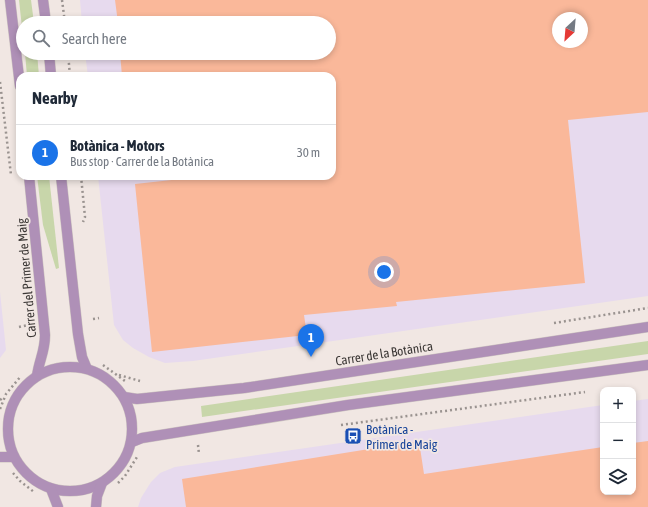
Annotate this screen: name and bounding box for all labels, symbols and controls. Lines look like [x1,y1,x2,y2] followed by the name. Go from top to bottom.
[552,12,588,48] north arrow
[16,16,336,60] search box
[30,27,52,49] icon: search
[62,30,127,47] text: Search here
[32,88,78,108] text: Nearby
[70,137,165,154] text: Botànica - Motors
[42,145,48,160] text: 1
[297,145,320,160] text: 30 m
[70,154,214,169] text: Bus stop · Carrer de la Botànica
[14,217,39,338] street label: Carrer del Primer de Maig
[374,262,394,282] your location
[298,324,324,357] pin: 1
[334,338,434,369] street label: Carrer de la Botànica
[600,387,636,495] map controls
[600,387,636,423] button: +
[366,422,438,452] place label: Botànica - Primer de Maig
[600,423,636,459] button: −
[343,426,363,446] bus stop icon: Botànica - Primer de Maig
[600,459,636,495] button: layers

